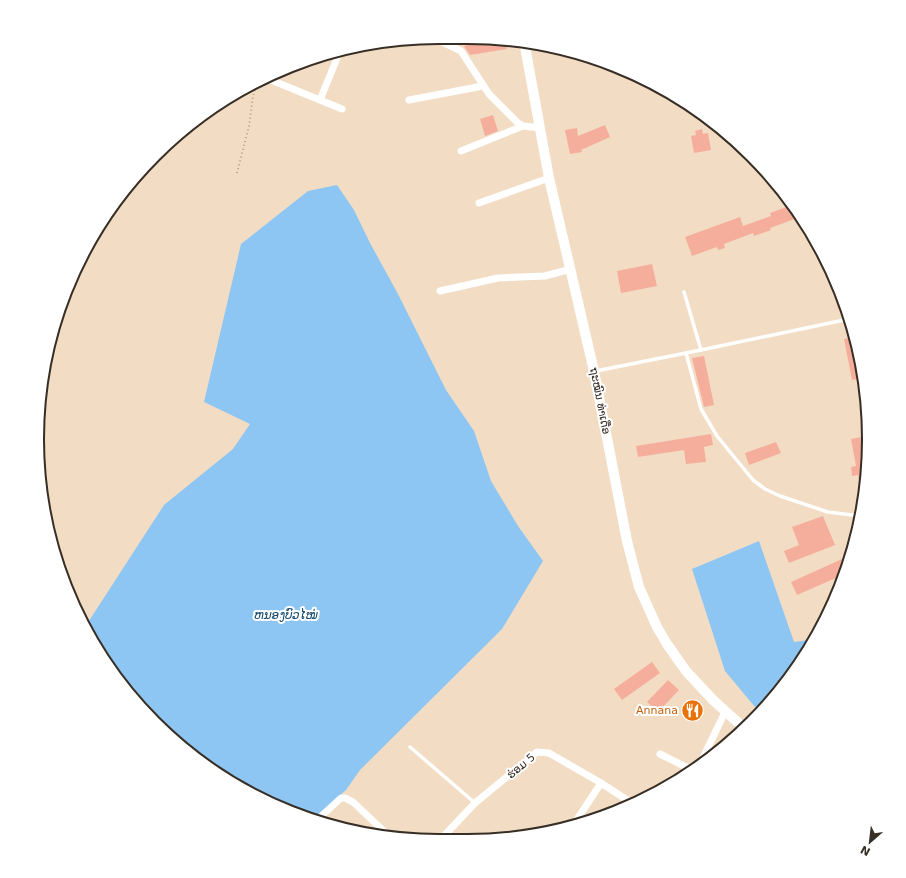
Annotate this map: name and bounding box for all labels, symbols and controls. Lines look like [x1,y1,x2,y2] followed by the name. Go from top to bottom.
[587,367,613,435] street label: ຖະໝົນ ທ່າເດື່ອ
[254,608,319,622] water label: ຫນອງບົວໄໝ່
[680,697,706,723] restaurant icon: Annana
[636,704,678,717] place label: Annana
[504,751,538,781] street label: ຮ່ອມ 5
[850,822,890,862] north arrow
[858,842,873,858] text: N

